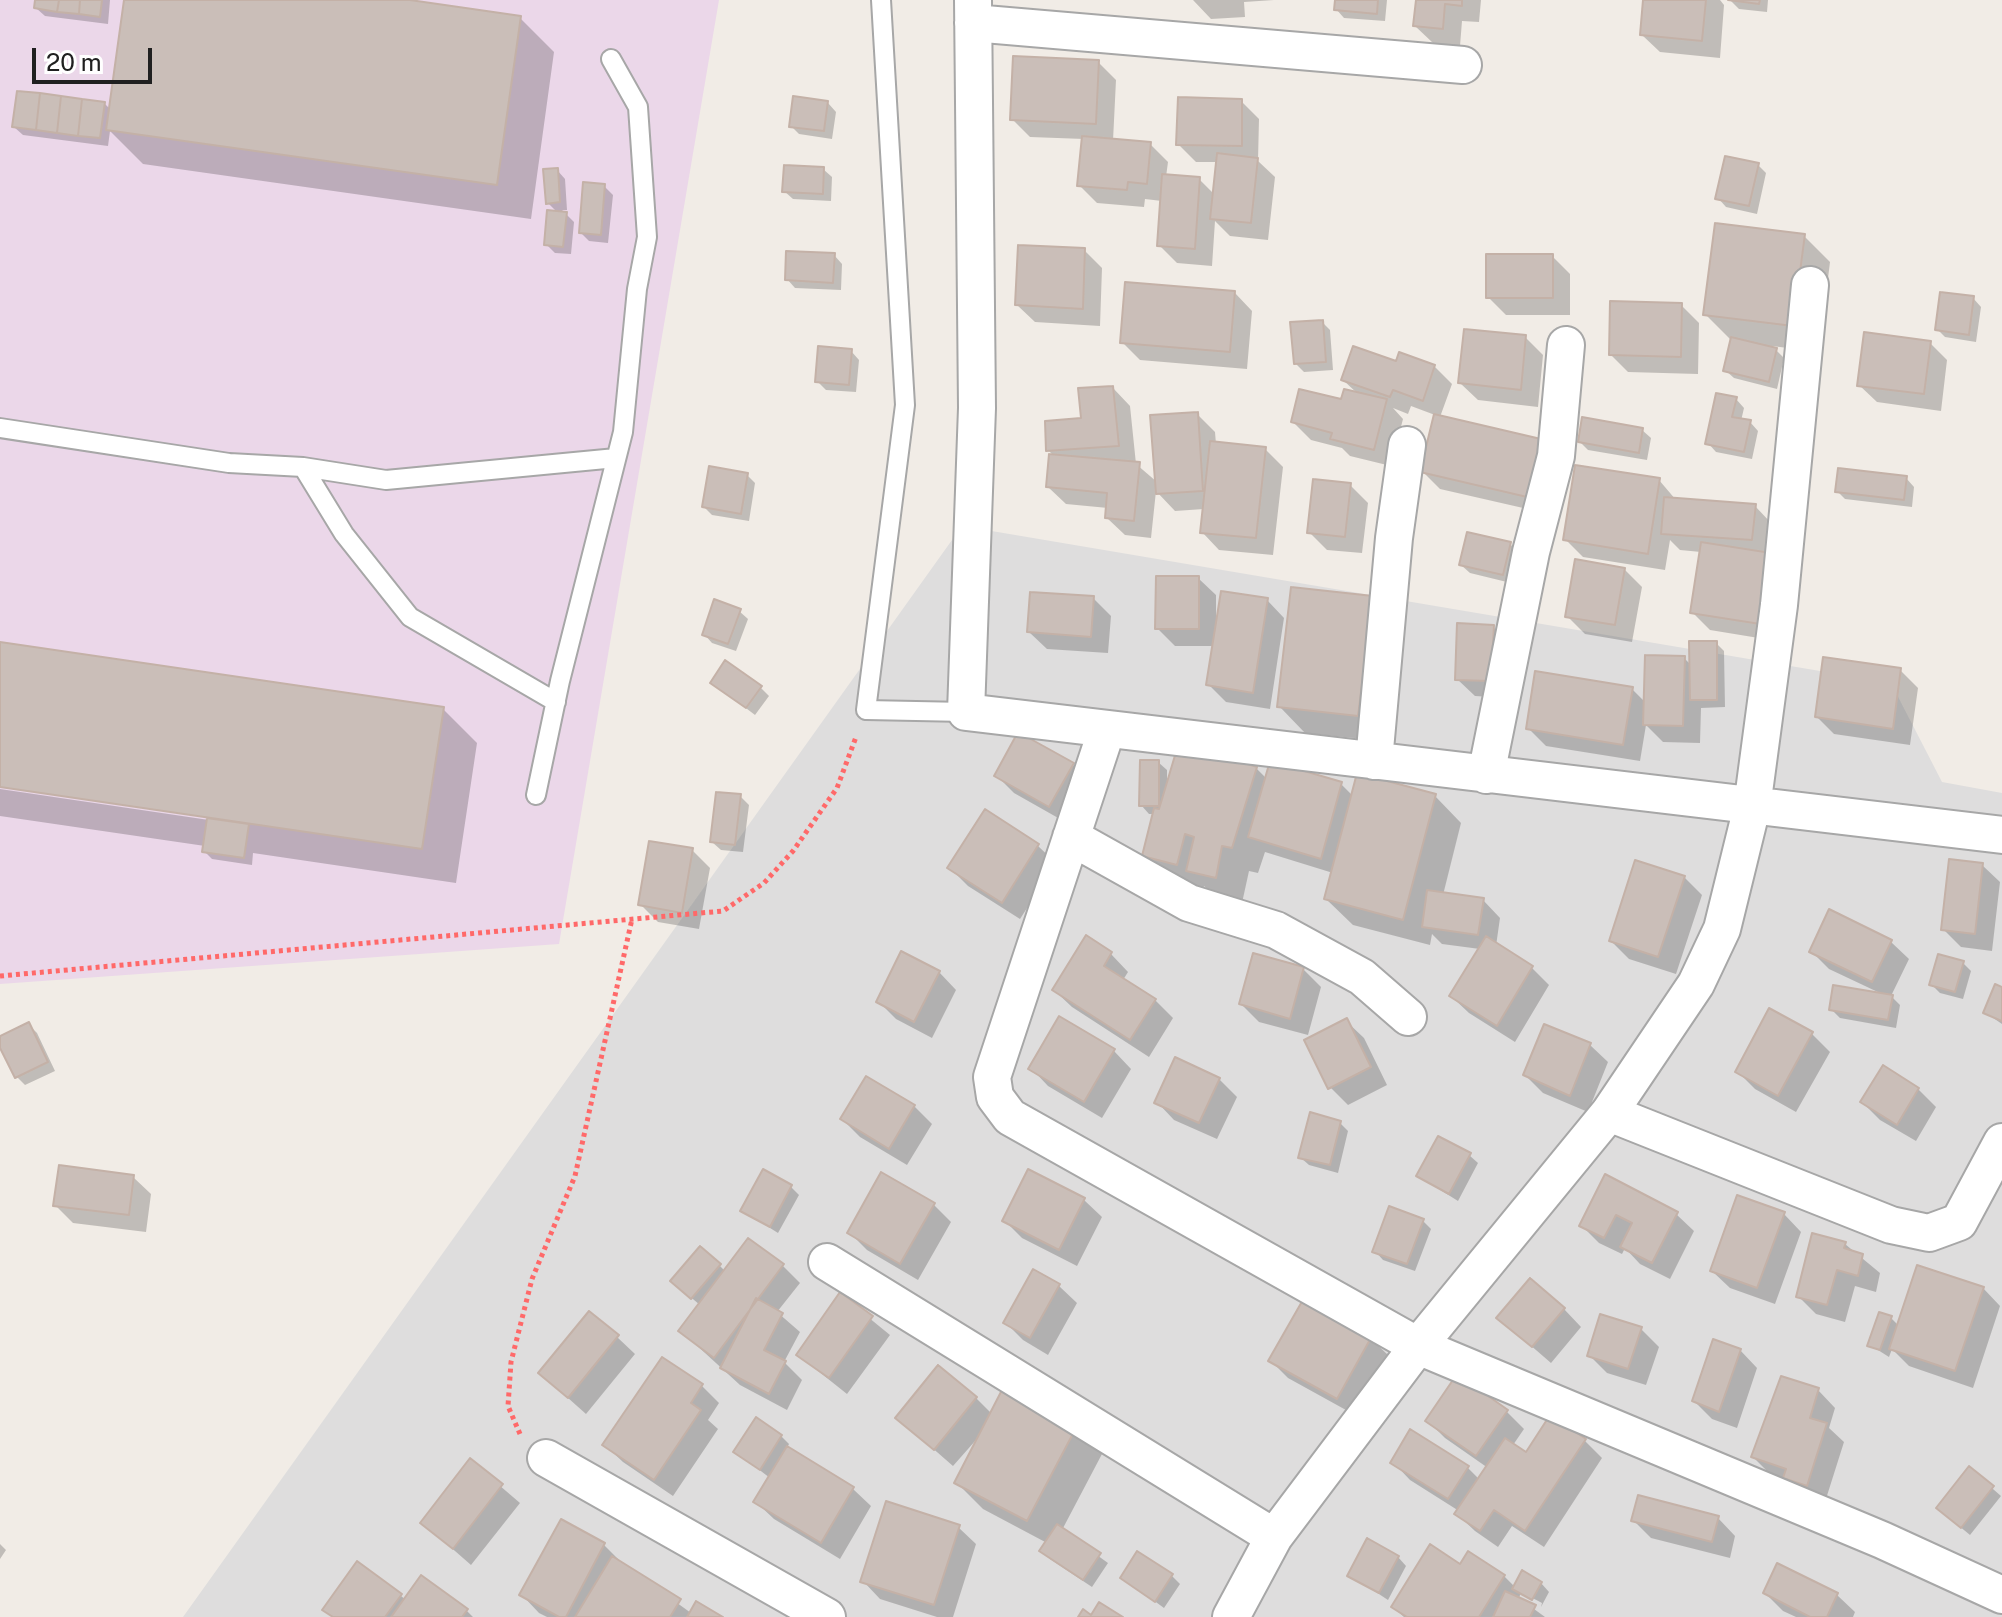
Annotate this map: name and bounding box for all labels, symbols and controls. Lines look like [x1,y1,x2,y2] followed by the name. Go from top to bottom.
[36,32,156,82] scale bar
[46,48,102,76] text: 20 m

